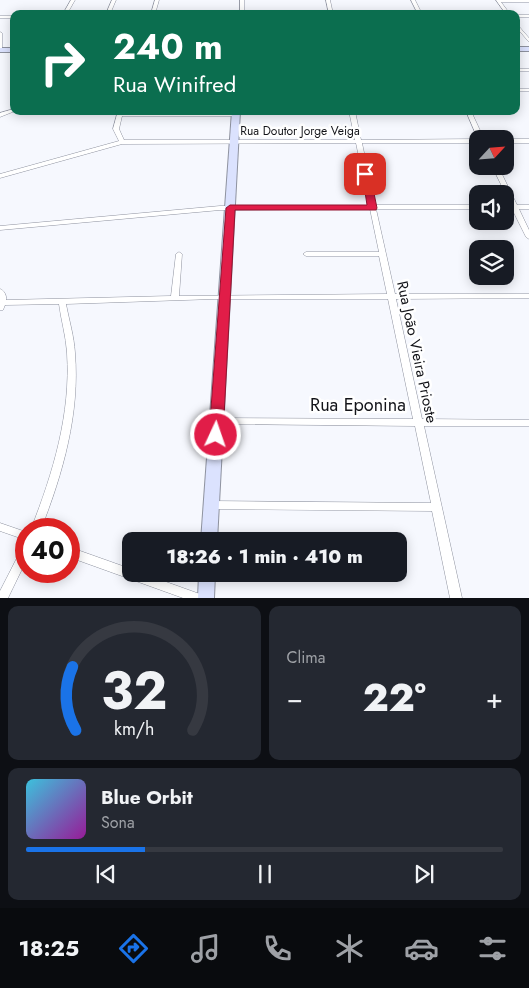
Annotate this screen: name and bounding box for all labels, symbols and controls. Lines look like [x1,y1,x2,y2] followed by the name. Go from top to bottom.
[113,22,223,72] text: 240 m
[30,30,95,95] icon: right
[113,68,236,100] text: Rua Winifred
[240,122,360,140] street label: Rua Doutor Jorge Veiga
[469,130,514,175] north arrow
[469,130,514,285] map controls
[344,153,386,195] pin
[351,160,379,188] icon: arrive
[469,185,514,230] button: sound
[469,240,514,285] button: layers
[391,279,443,425] street label: Rua João Vieira Prioste
[310,392,406,418] street label: Rua Eponina
[189,408,241,460] position arrow
[15,518,80,583] speed limit sign: 40
[166,543,363,570] text: 18:26 · 1 min · 410 m
[287,646,325,669] text: Clima
[101,653,167,729] text: 32
[363,670,426,725] text: 22°
[287,678,303,719] text: −
[486,678,503,719] text: +
[114,716,154,742] text: km/h
[101,784,193,811] text: Blue Orbit
[101,811,135,834] text: Sona
[92,860,120,888] icon: previous
[251,860,279,888] icon: pause
[410,860,438,888] icon: next
[116,931,151,966] icon: directions
[188,931,223,966] icon: music
[260,931,295,966] icon: phone
[332,931,367,966] icon: climate
[404,931,439,966] icon: car
[475,931,510,966] icon: filters
[18,932,79,964] text: 18:25

